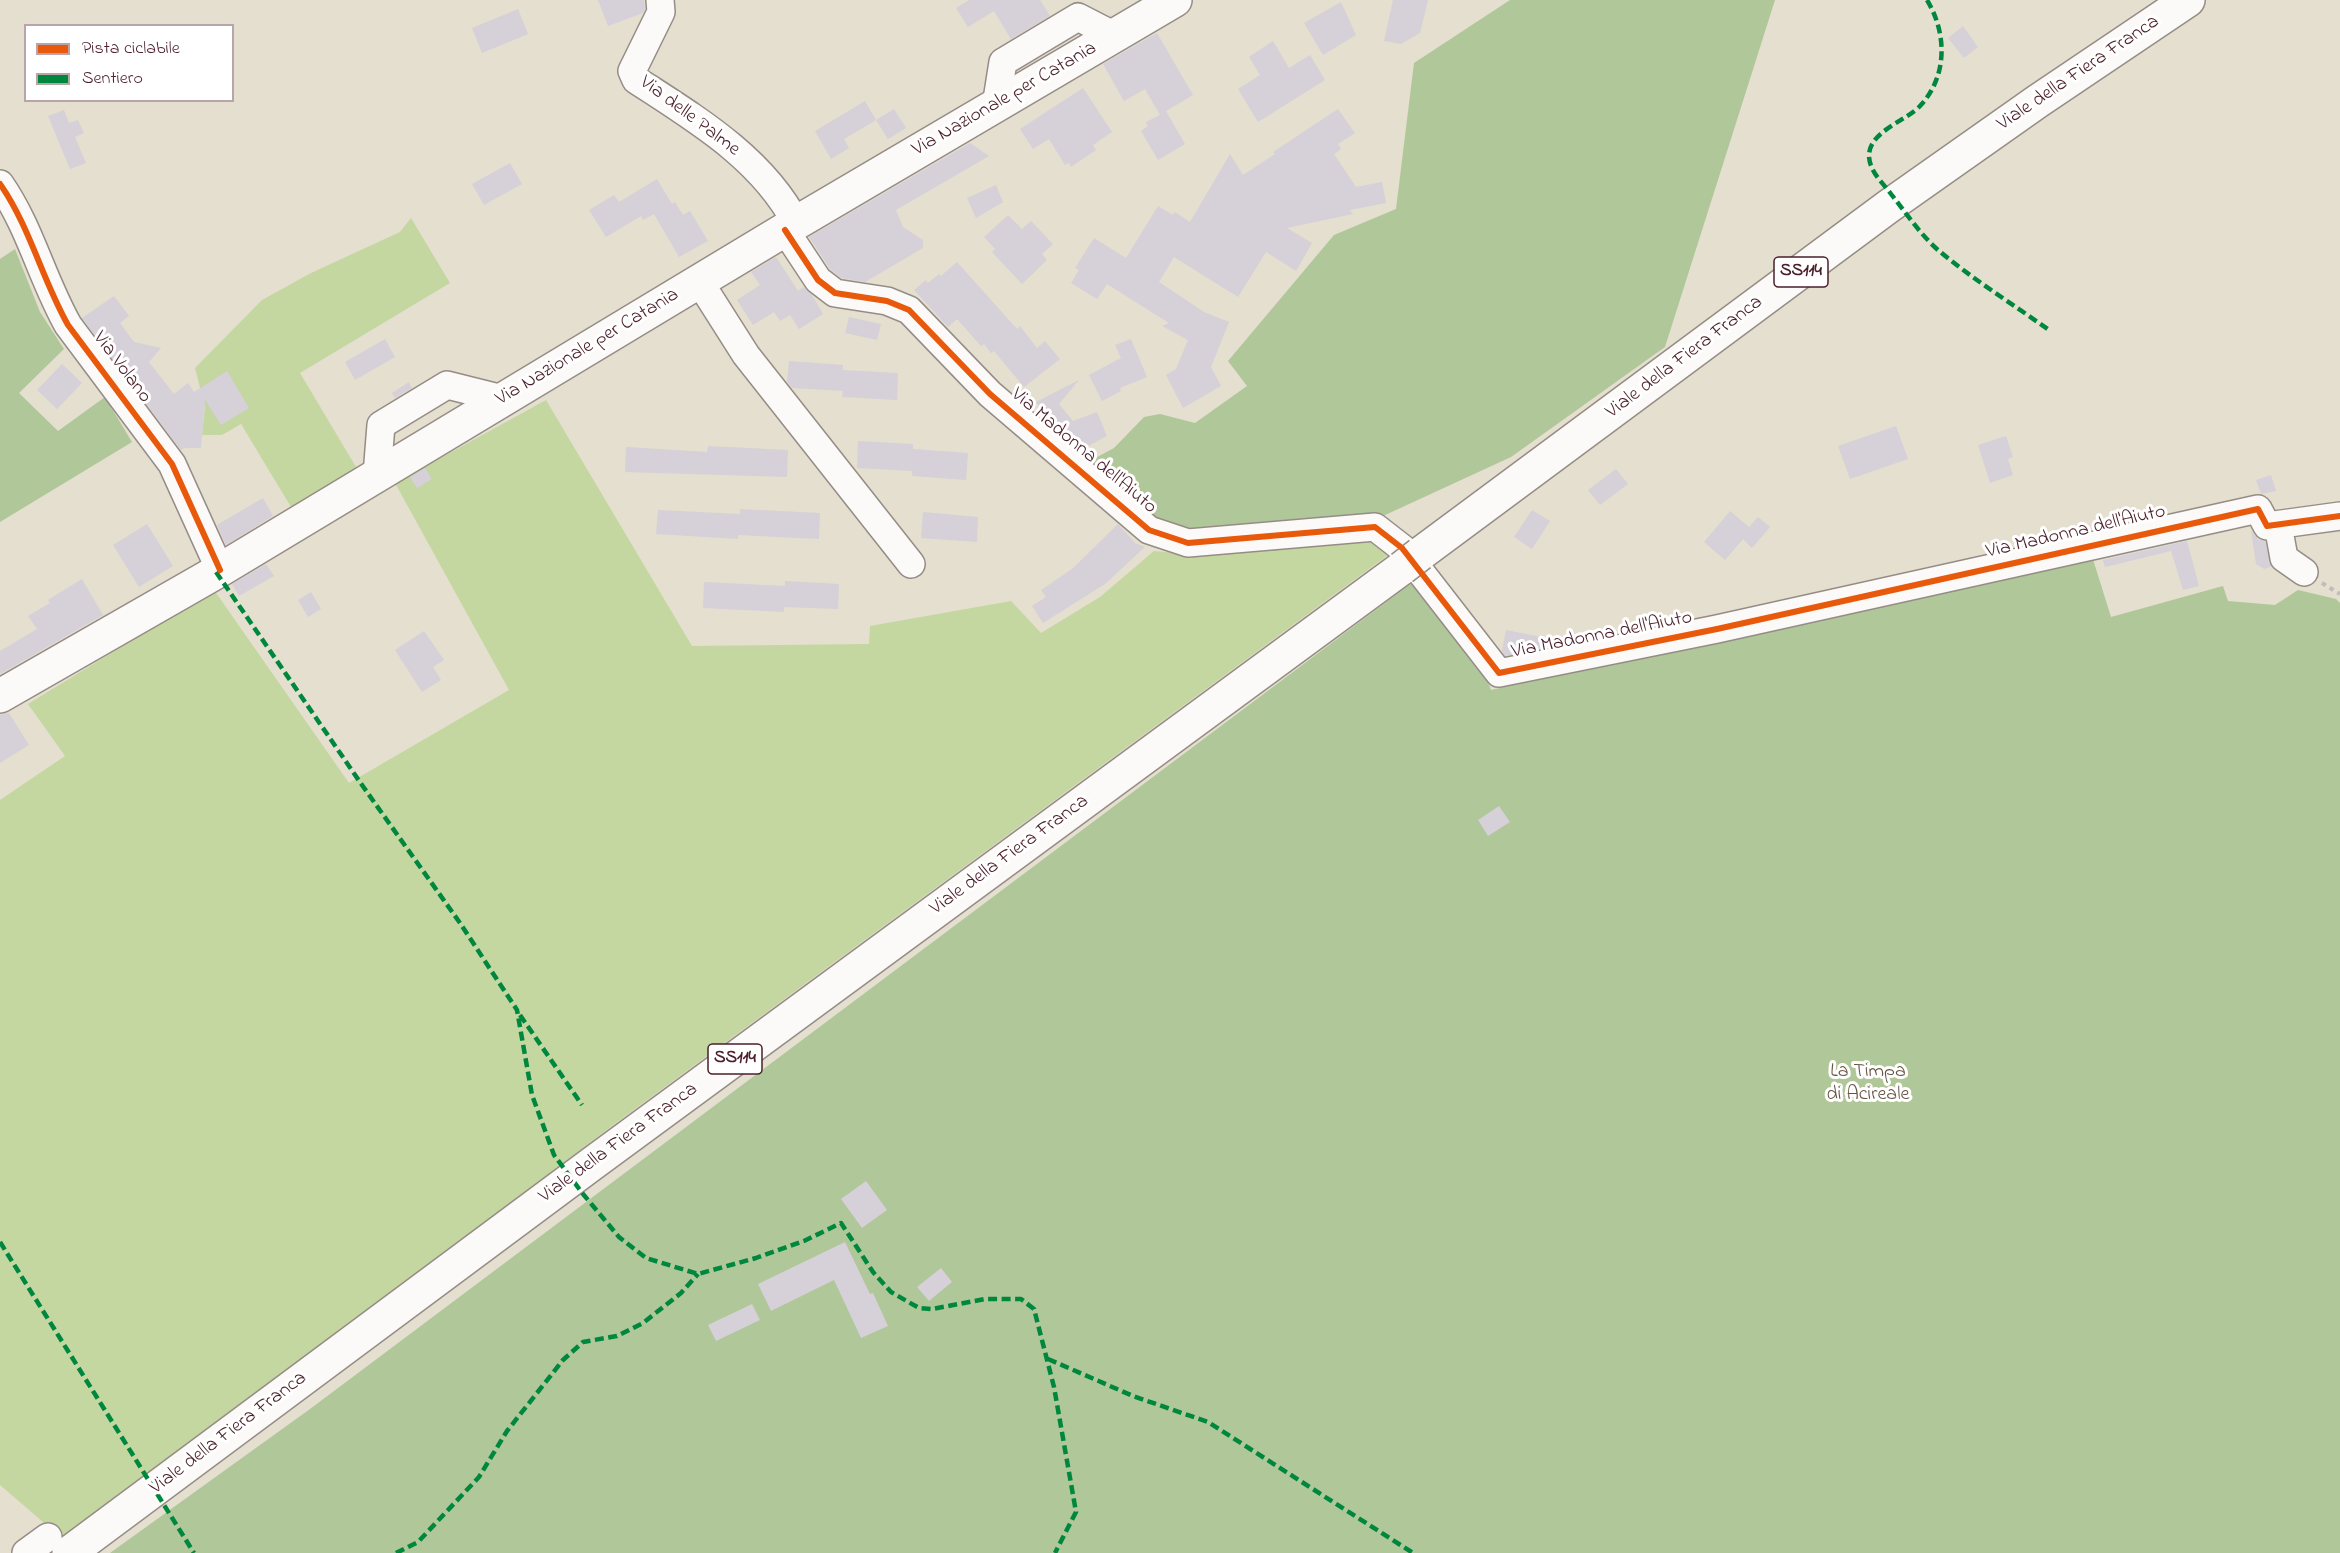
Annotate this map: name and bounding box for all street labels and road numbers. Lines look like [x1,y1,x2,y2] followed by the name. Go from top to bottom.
[1993,11,2165,137] street label: Viale della Fiera Franca
[908,37,1102,163] street label: Via Nazionale per Catania
[634,71,744,163] street label: Via delle Palme
[1774,257,1828,287] road number: SS114
[492,284,684,412] street label: Via Nazionale per Catania
[1602,291,1768,425] street label: Viale della Fiera Franca
[86,327,156,409] street label: Via Volano
[1005,384,1161,520] street label: Via Madonna dell'Aiuto
[1984,501,2168,565] street label: Via Madonna dell'Aiuto
[1510,607,1694,665] street label: Via Madonna dell'Aiuto
[926,790,1094,922] street label: Viale della Fiera Franca
[708,1044,762,1074] road number: SS114
[535,1078,703,1210] street label: Viale della Fiera Franca
[146,1367,312,1501] street label: Viale della Fiera Franca

